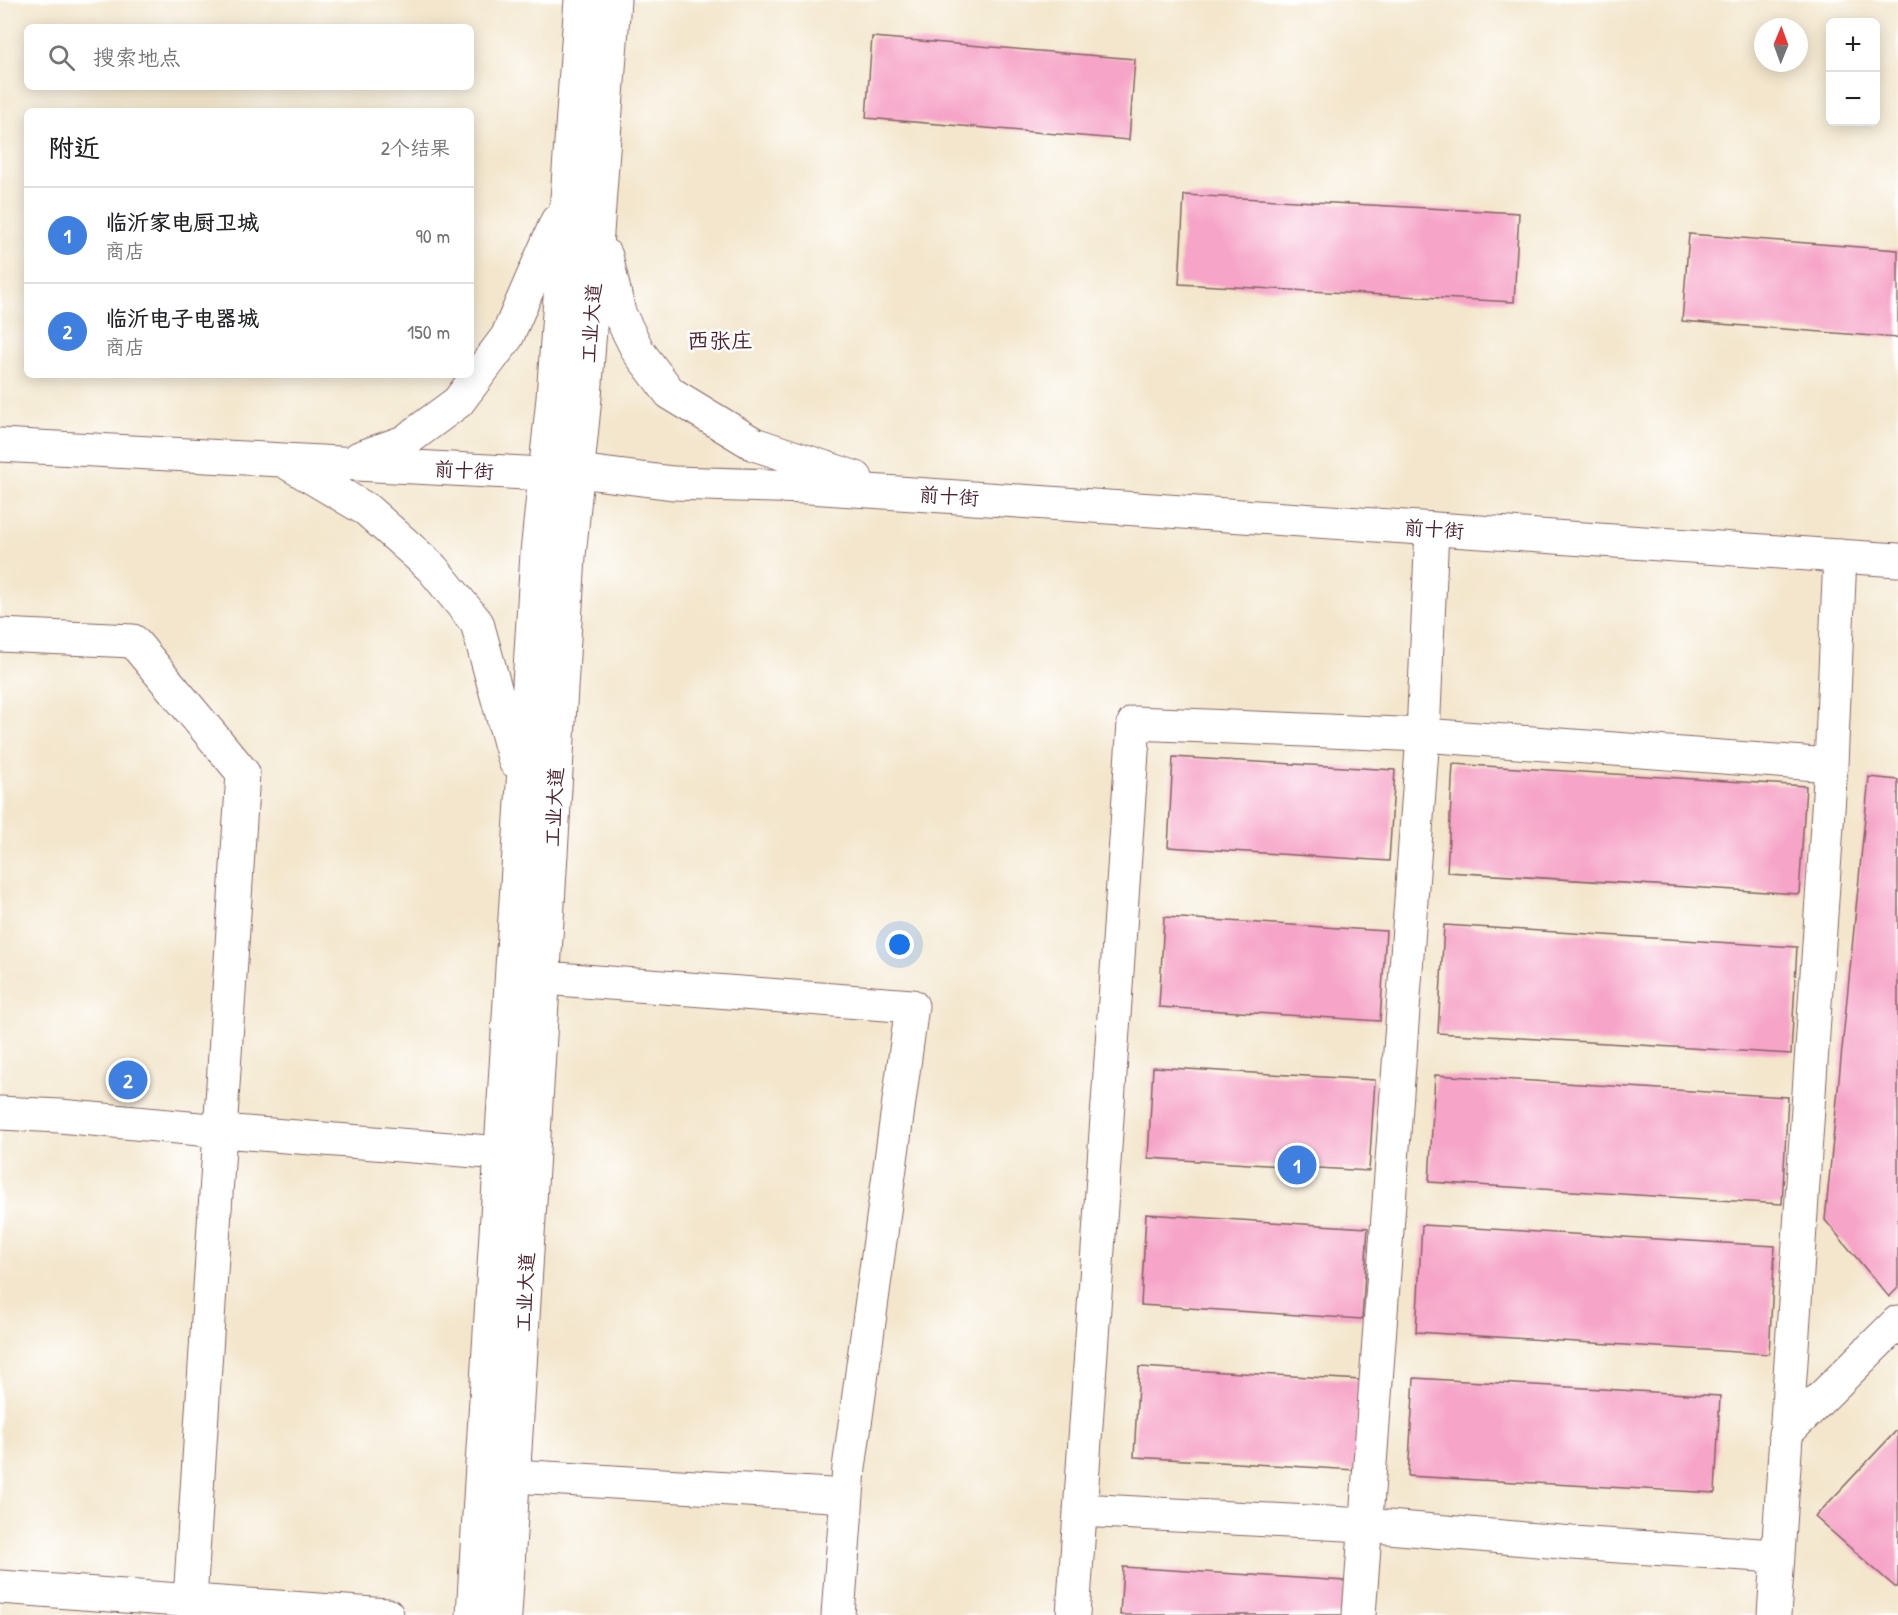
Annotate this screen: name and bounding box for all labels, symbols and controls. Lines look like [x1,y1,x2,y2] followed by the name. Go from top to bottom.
[1754,18,1808,72] north arrow
[1826,18,1880,126] map controls
[1826,18,1880,72] button: +
[24,24,474,90] search box
[45,41,78,74] icon: search
[93,42,181,72] text: 搜索地点
[1826,72,1880,126] button: −
[48,130,100,165] text: 附近
[381,134,450,161] text: 2个结果
[105,207,259,237] text: 临沂家电厨卫城
[64,222,71,249] text: 1
[416,222,450,249] text: 90 m
[105,237,145,264] text: 商店
[574,282,607,364] street label: 工业大道
[105,303,259,333] text: 临沂电子电器城
[63,318,72,345] text: 2
[407,318,450,345] text: 150 m
[687,325,753,355] district label: 西张庄
[105,333,145,360] text: 商店
[433,454,495,485] street label: 前十街
[918,480,980,511] street label: 前十街
[1403,513,1465,544] street label: 前十街
[538,766,569,848] street label: 工业大道
[885,930,914,959] your location
[108,1058,148,1102] pin: 2
[1278,1142,1316,1188] pin: 1
[509,1251,540,1333] street label: 工业大道

